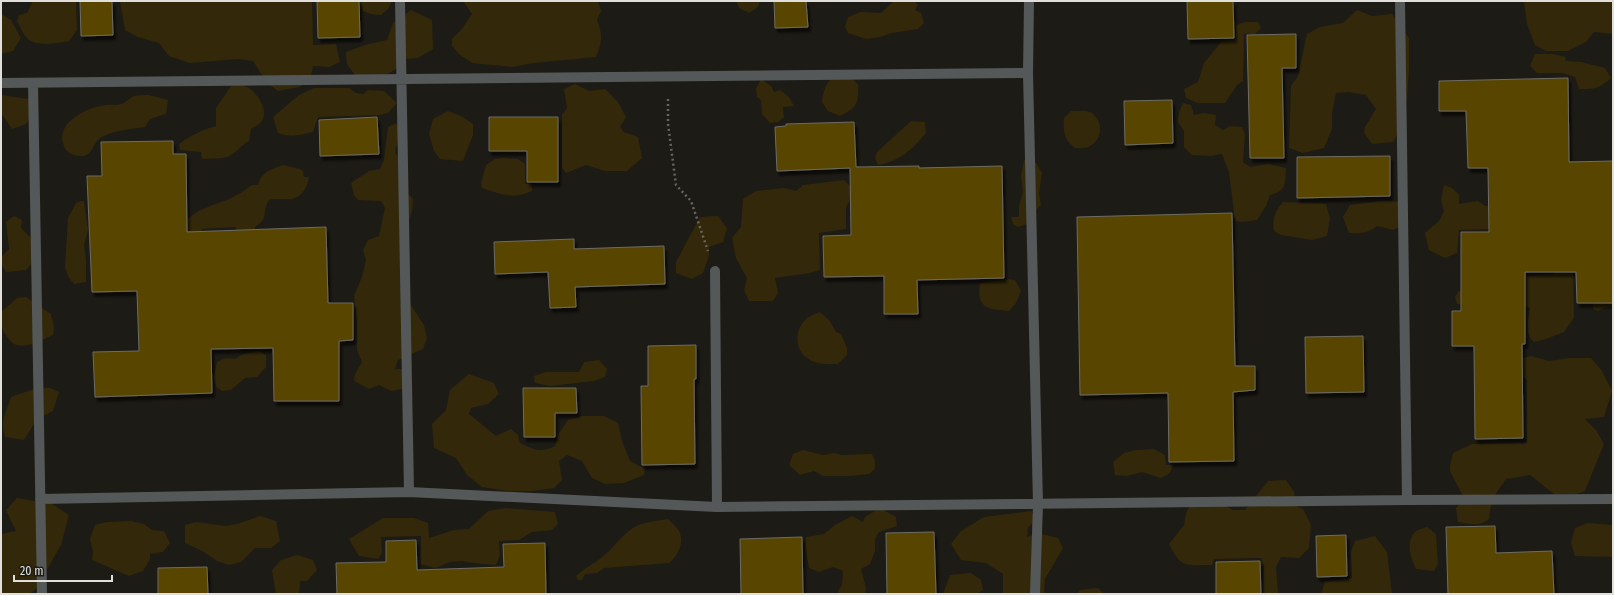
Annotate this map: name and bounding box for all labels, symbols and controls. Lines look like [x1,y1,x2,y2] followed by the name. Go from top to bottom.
[14,557,112,583] scale bar
[20,564,44,578] text: 20 m

